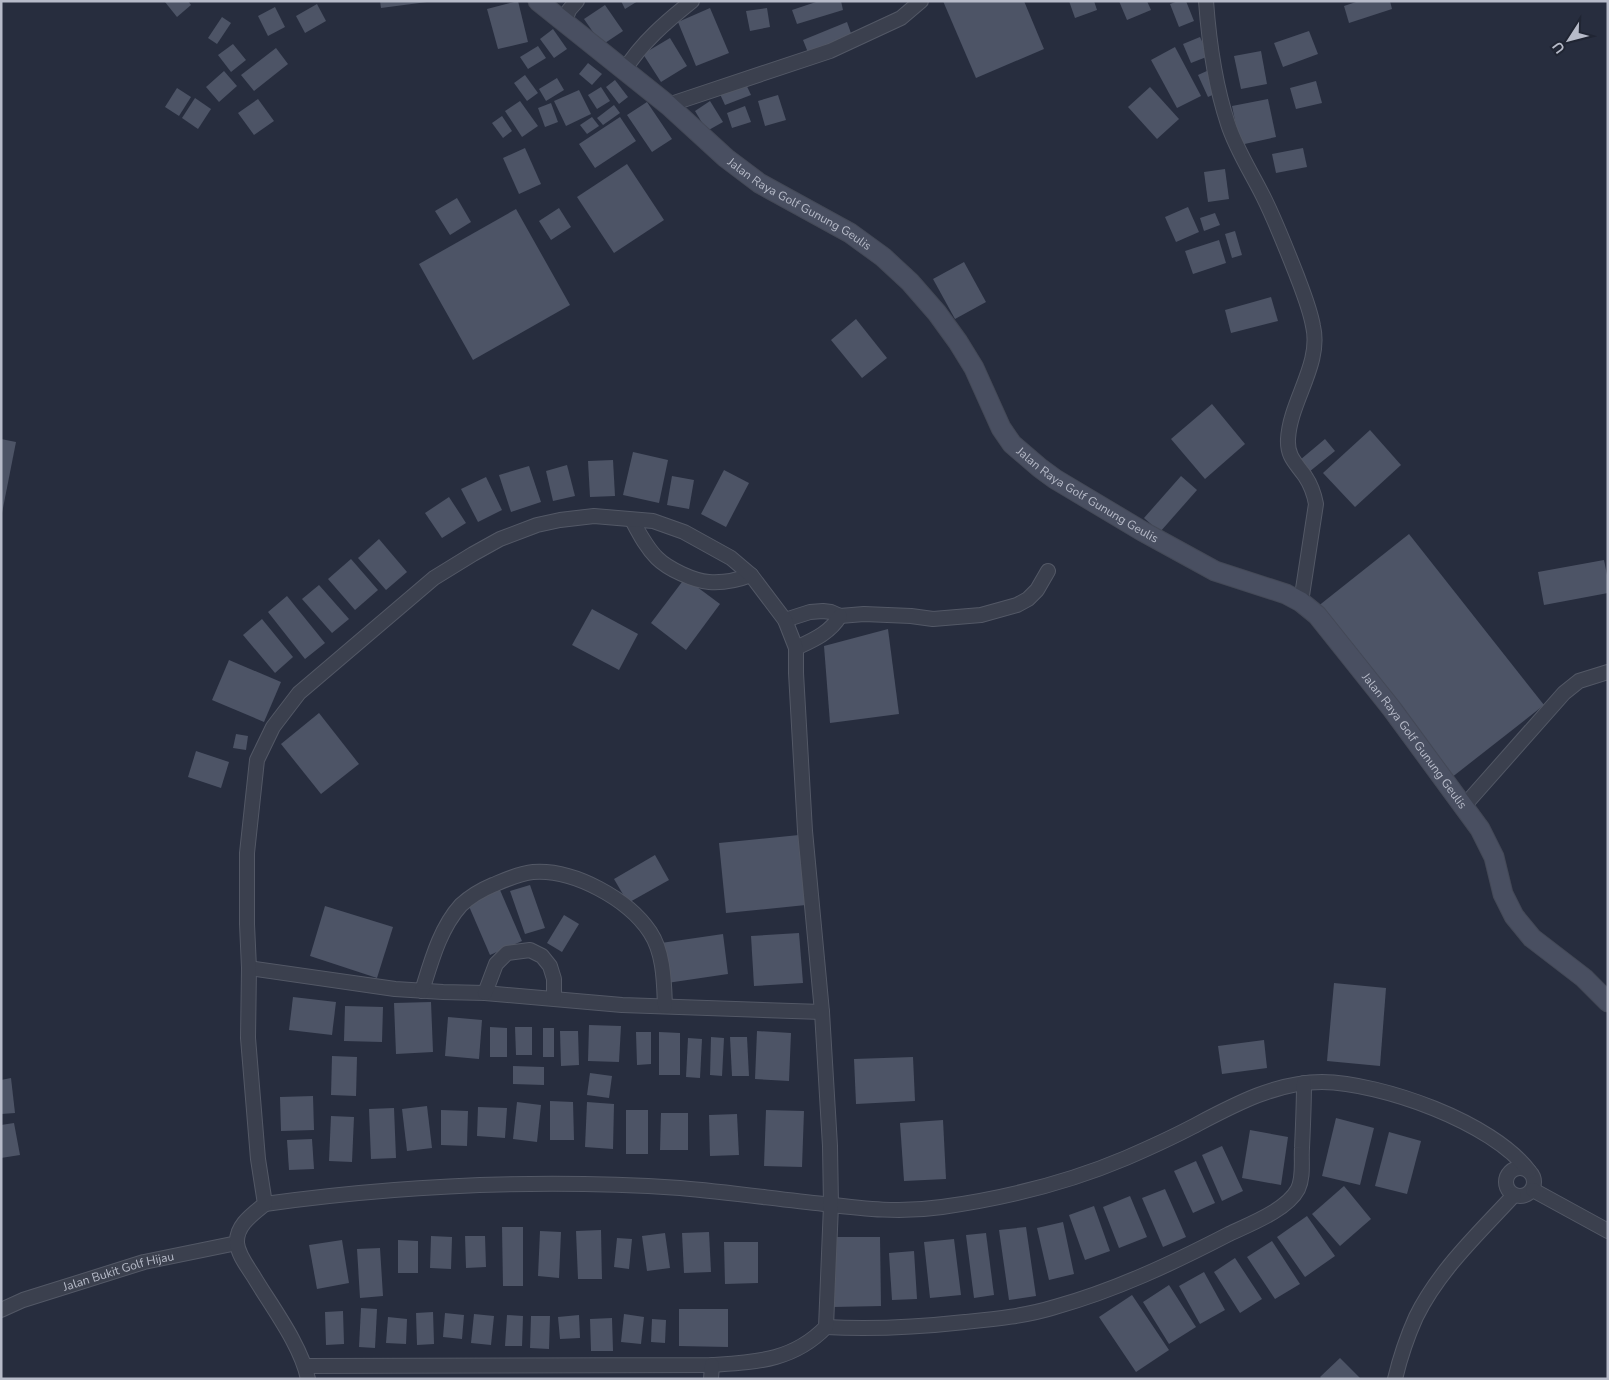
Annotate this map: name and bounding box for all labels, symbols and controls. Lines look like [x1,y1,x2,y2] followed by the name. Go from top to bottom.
[1544,15,1594,65] north arrow
[1548,38,1570,57] text: U
[724,153,875,254] street label: Jalan Raya Golf Gunung Geulis
[1012,443,1161,547] street label: Jalan Raya Golf Gunung Geulis
[1358,669,1471,812] street label: Jalan Raya Golf Gunung Geulis
[60,1248,175,1295] street label: Jalan Bukit Golf Hijau

